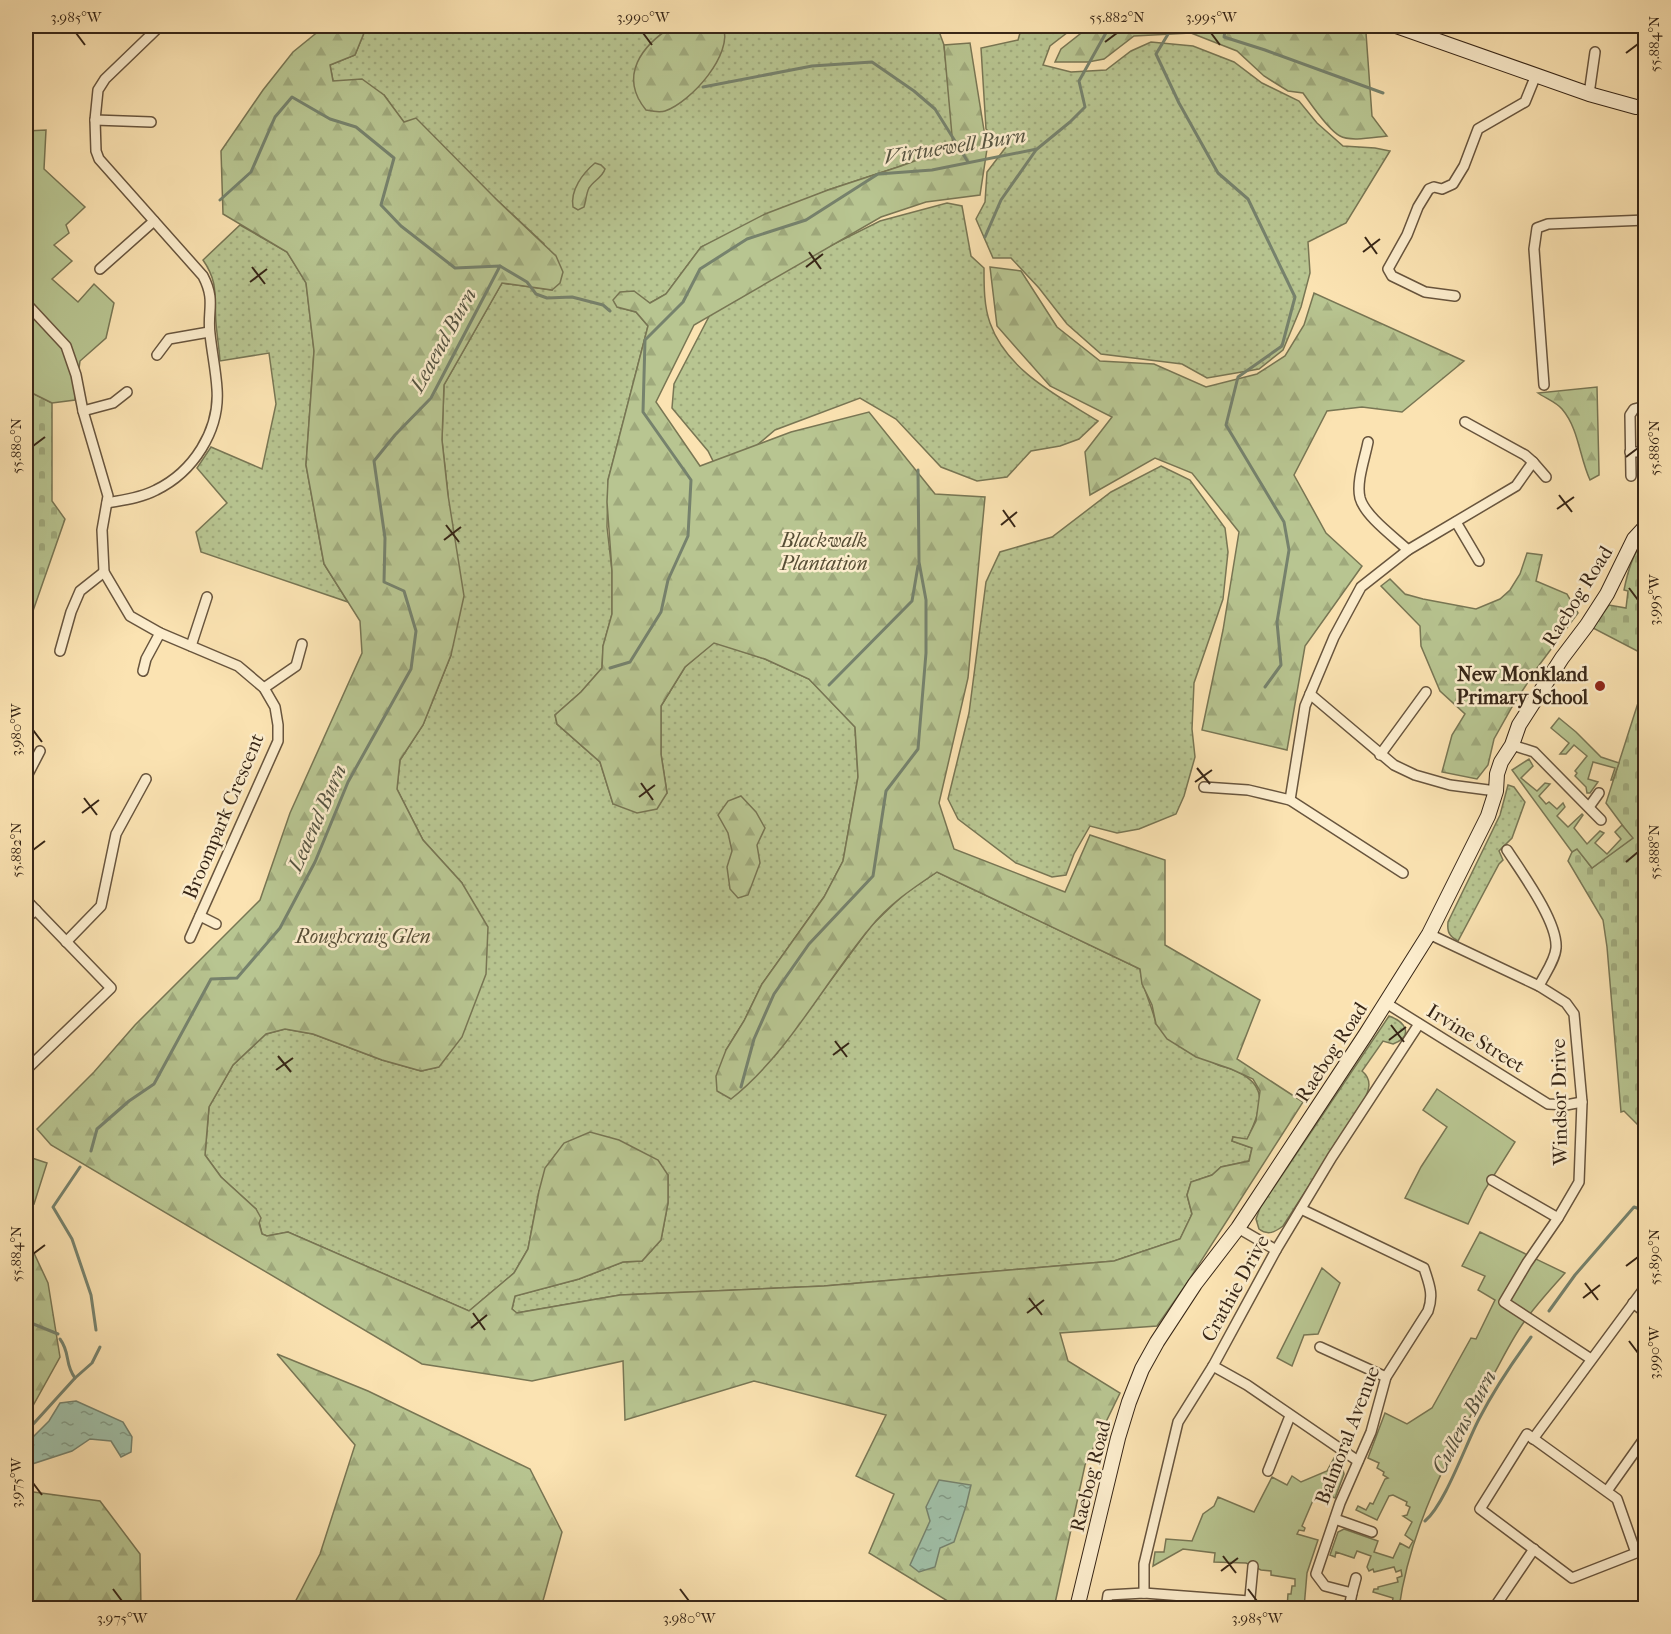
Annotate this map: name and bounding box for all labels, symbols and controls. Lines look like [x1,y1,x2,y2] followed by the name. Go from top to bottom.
[51,8,103,26] text: 3.985°W
[616,8,671,26] text: 3.990°W
[1089,8,1145,26] text: 55.882°N
[1185,8,1238,26] text: 3.995°W
[1645,15,1663,72] text: 55.884°N
[882,123,1028,169] water label: Virtuewell Burn
[404,284,481,398] water label: Leaend Burn
[7,417,25,474] text: 55.880°N
[1645,419,1663,476] text: 55.886°N
[779,529,868,575] park label: Blackwalk Plantation
[1537,541,1618,651] street label: Raebog Road
[1645,573,1663,626] text: 3.995°W
[1456,663,1589,709] place label: New Monkland Primary School
[1593,679,1607,693] marker: New Monkland Primary School
[7,702,25,756] text: 3.980°W
[178,730,269,902] street label: Broompark Crescent
[282,761,351,877] water label: Leaend Burn
[7,822,25,878] text: 55.882°N
[1645,824,1663,880] text: 55.888°N
[293,925,431,948] park label: Roughcraig Glen
[1291,997,1373,1106] street label: Raebog Road
[1423,999,1529,1078] street label: Irvine Street
[1547,1038,1572,1167] street label: Windsor Drive
[7,1225,25,1282] text: 55.884°N
[1645,1228,1663,1285] text: 55.890°N
[1197,1231,1274,1346] street label: Crathie Drive
[1645,1325,1663,1380] text: 3.990°W
[1310,1363,1384,1508] street label: Balmoral Avenue
[1427,1366,1501,1478] water label: Cullens Burn
[1066,1417,1116,1534] street label: Raebog Road
[7,1456,25,1508] text: 3.975°W
[97,1609,149,1627] text: 3.975°W
[663,1609,717,1627] text: 3.980°W
[1232,1609,1284,1627] text: 3.985°W

